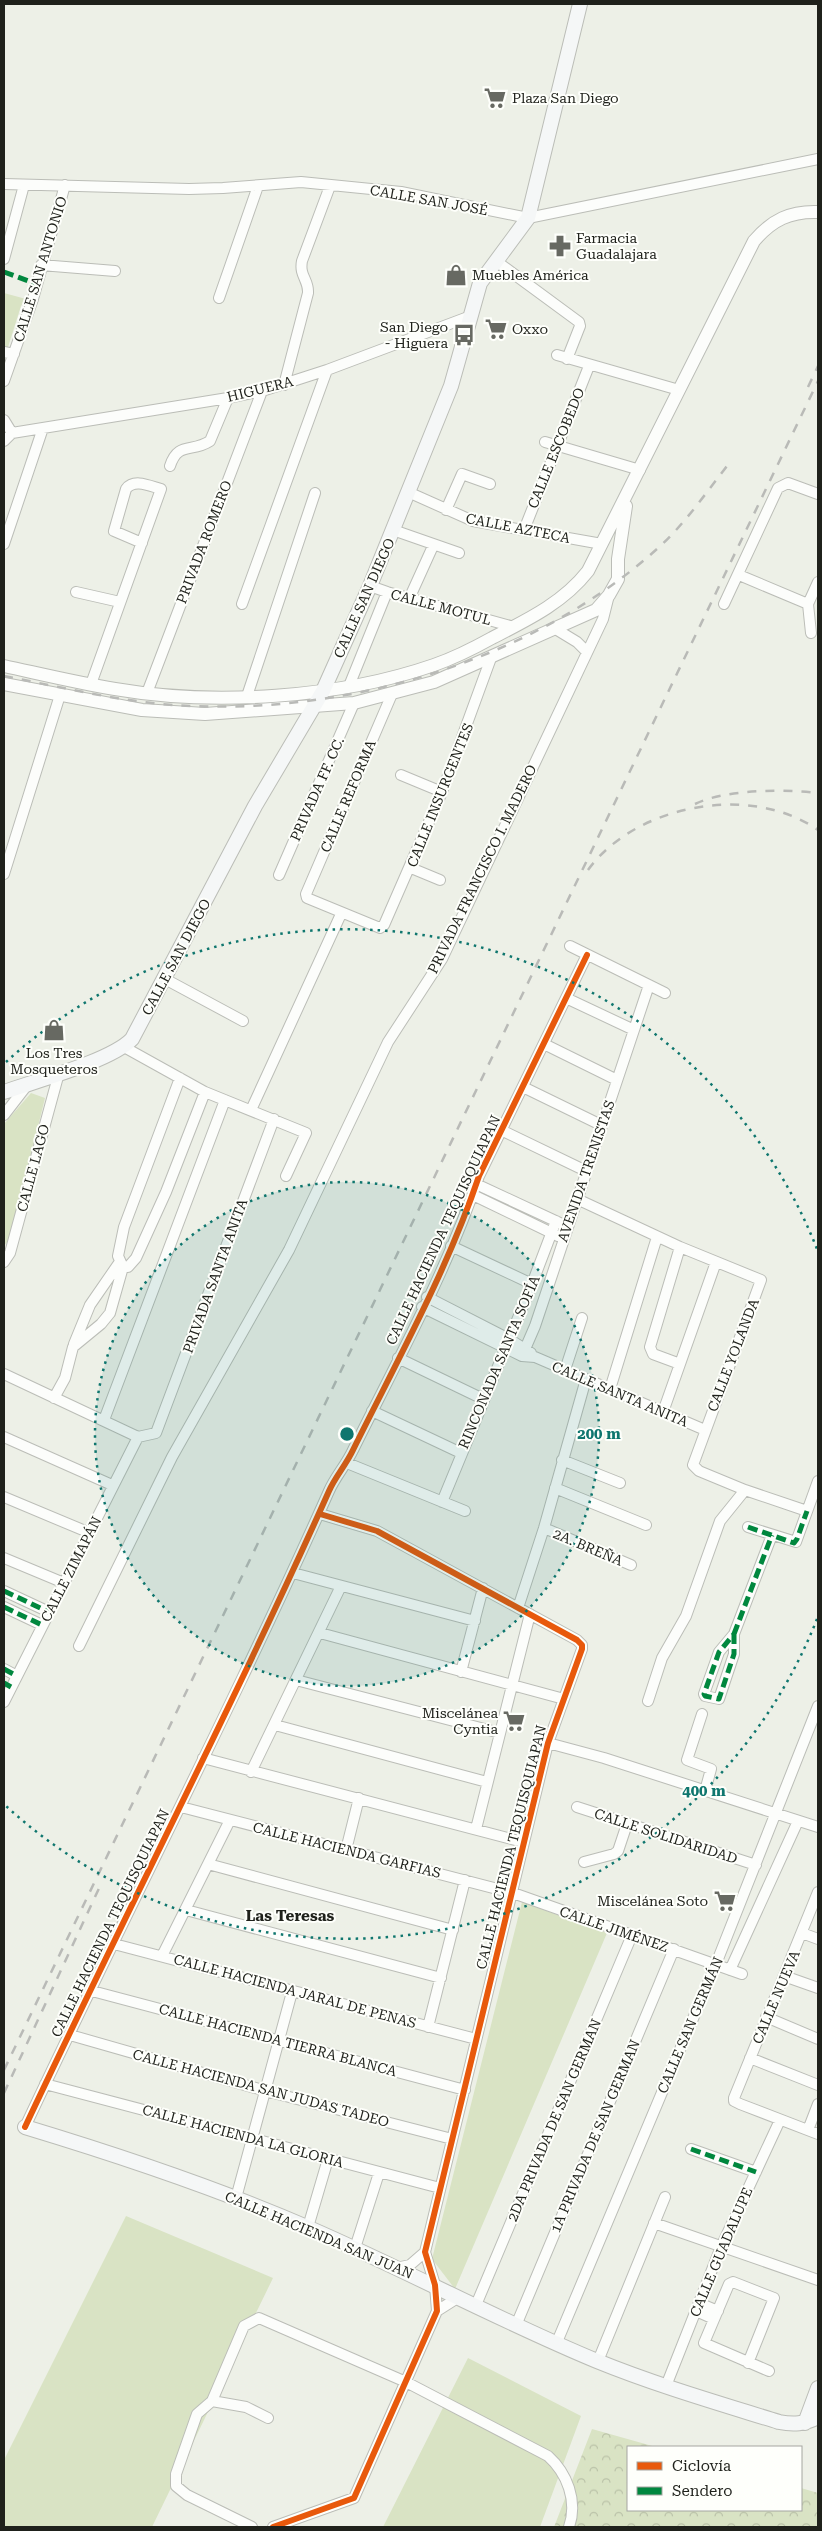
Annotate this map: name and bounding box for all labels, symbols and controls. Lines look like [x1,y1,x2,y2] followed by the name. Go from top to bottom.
[482,85,508,111] supermarket icon: Plaza San Diego
[512,90,619,106] place label: Plaza San Diego
[369,182,489,218] street label: CALLE SAN JOSÉ
[10,194,70,344] street label: CALLE SAN ANTONIO
[576,230,657,262] place label: Farmacia Guadalajara
[547,233,573,259] pharmacy icon: Farmacia Guadalajara
[443,262,469,288] shop icon: Muebles América
[472,267,589,283] place label: Muebles América
[483,316,509,342] supermarket icon: Oxxo
[380,319,448,351] place label: San Diego - Higuera
[512,321,548,337] place label: Oxxo
[451,322,477,348] bus stop icon: San Diego - Higuera
[225,373,295,405] street label: HIGUERA
[524,385,588,511] street label: CALLE ESCOBEDO
[173,478,235,606] street label: PRIVADA ROMERO
[464,510,572,546] street label: CALLE AZTECA
[330,536,398,660] street label: CALLE SAN DIEGO
[389,586,493,628] street label: CALLE MOTUL
[404,720,476,869] street label: CALLE INSURGENTES
[287,734,347,844] street label: PRIVADA FF. CC.
[317,737,379,855] street label: CALLE REFORMA
[424,762,540,976] street label: PRIVADA FRANCISCO I. MADERO
[138,896,214,1018] street label: CALLE SAN DIEGO
[41,1017,67,1043] shop icon: Los Tres Mosqueteros
[10,1045,98,1077] place label: Los Tres Mosqueteros
[554,1098,618,1244] street label: AVENIDA TRENISTAS
[383,1113,503,1347] street label: CALLE HACIENDA TEQUISQUIAPAN
[14,1123,52,1213] street label: CALLE LAGO
[180,1196,250,1355] street label: PRIVADA SANTA ANITA
[455,1273,543,1451] street label: RINCONADA SANTA SOFÍA
[704,1296,762,1414] street label: CALLE YOLANDA
[550,1358,691,1430] street label: CALLE SANTA ANITA
[338,1425,356,1443] centre of rings
[577,1425,621,1443] text: 200 m
[38,1514,104,1624] street label: CALLE ZIMAPÁN
[551,1525,625,1569] street label: 2A. BREÑA
[422,1705,498,1737] place label: Miscelánea Cyntia
[501,1708,527,1734] supermarket icon: Miscelánea Cyntia
[473,1723,549,1971] street label: CALLE HACIENDA TEQUISQUIAPAN
[682,1782,726,1800] text: 400 m
[592,1805,740,1867] street label: CALLE SOLIDARIDAD
[48,1807,172,2039] street label: CALLE HACIENDA TEQUISQUIAPAN
[251,1819,443,1881] street label: CALLE HACIENDA GARFIAS
[712,1888,738,1914] supermarket icon: Miscelánea Soto
[597,1893,708,1909] place label: Miscelánea Soto
[558,1903,670,1955] street label: CALLE JIMÉNEZ
[246,1907,335,1925] district label: Las Teresas
[749,1948,803,2046] street label: CALLE NUEVA
[172,1951,418,2031] street label: CALLE HACIENDA JARAL DE PENAS
[654,1954,726,2096] street label: CALLE SAN GERMÁN
[157,2000,399,2080] street label: CALLE HACIENDA TIERRA BLANCA
[504,2016,604,2224] street label: 2DA PRIVADA DE SAN GERMAN
[547,2037,643,2235] street label: 1A PRIVADA DE SAN GERMAN
[131,2046,391,2130] street label: CALLE HACIENDA SAN JUDAS TADEO
[141,2101,346,2171] street label: CALLE HACIENDA LA GLORIA
[686,2185,756,2319] street label: CALLE GUADALUPE
[222,2188,416,2282] street label: CALLE HACIENDA SAN JUAN
[627,2446,802,2511] legend
[672,2457,731,2475] text: Ciclovía
[672,2482,733,2500] text: Sendero

